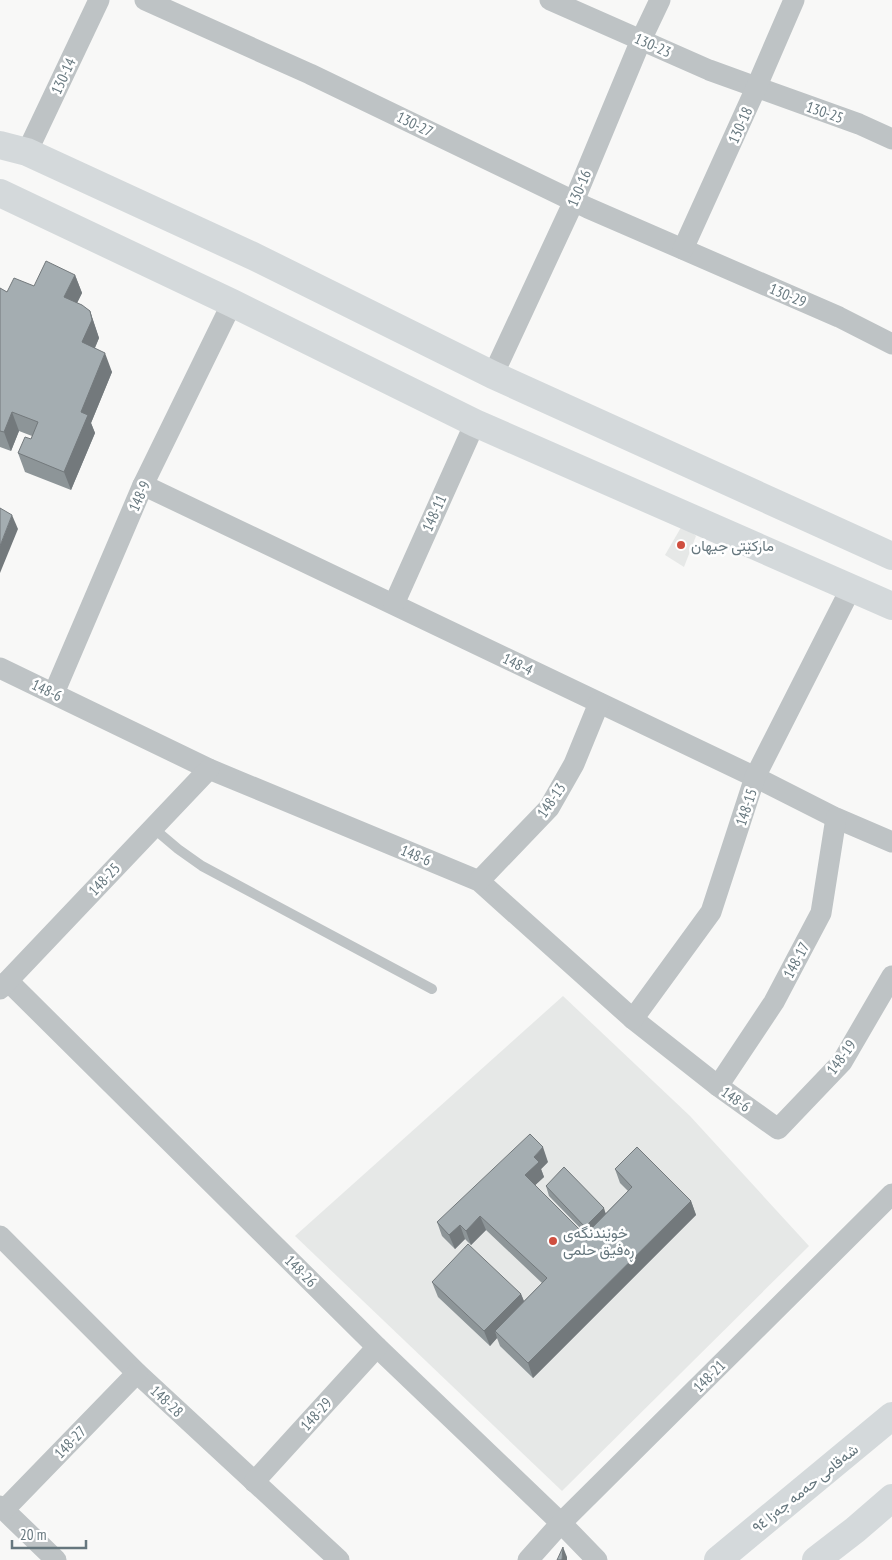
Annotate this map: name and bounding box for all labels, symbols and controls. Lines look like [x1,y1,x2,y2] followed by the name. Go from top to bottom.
[632,29,674,61] street label: 130-23
[46,54,80,97] street label: 130-14
[804,97,846,127] street label: 130-25
[724,104,756,146] street label: 130-18
[394,107,436,141] street label: 130-27
[563,167,595,209] street label: 130-16
[767,279,809,311] street label: 130-29
[124,478,154,514] street label: 148-9
[418,492,450,534] street label: 148-11
[691,536,774,556] place label: ماركێتی جیھان
[675,539,687,551] marker: ماركێتی جیھان
[500,649,536,680] street label: 148-4
[29,675,65,705] street label: 148-6
[532,779,570,821] street label: 148-13
[731,786,761,828] street label: 148-15
[398,840,434,870] street label: 148-6
[84,859,124,899] street label: 148-25
[779,939,813,981] street label: 148-17
[822,1036,860,1078] street label: 148-19
[718,1082,754,1116] street label: 148-6
[563,1223,634,1262] place label: خوێندنگەی ڕەفیق حلمی
[547,1235,559,1247] marker: خوێندنگەی ڕەفیق حلمی
[281,1251,321,1291] street label: 148-26
[689,1356,729,1396] street label: 148-21
[147,1381,187,1421] street label: 148-28
[296,1393,336,1435] street label: 148-29
[50,1422,90,1462] street label: 148-27
[748,1439,863,1537] street label: شەقامی حەمە جەزا ٩٤
[12,1518,86,1550] scale bar
[20,1525,46,1544] text: 20 m

